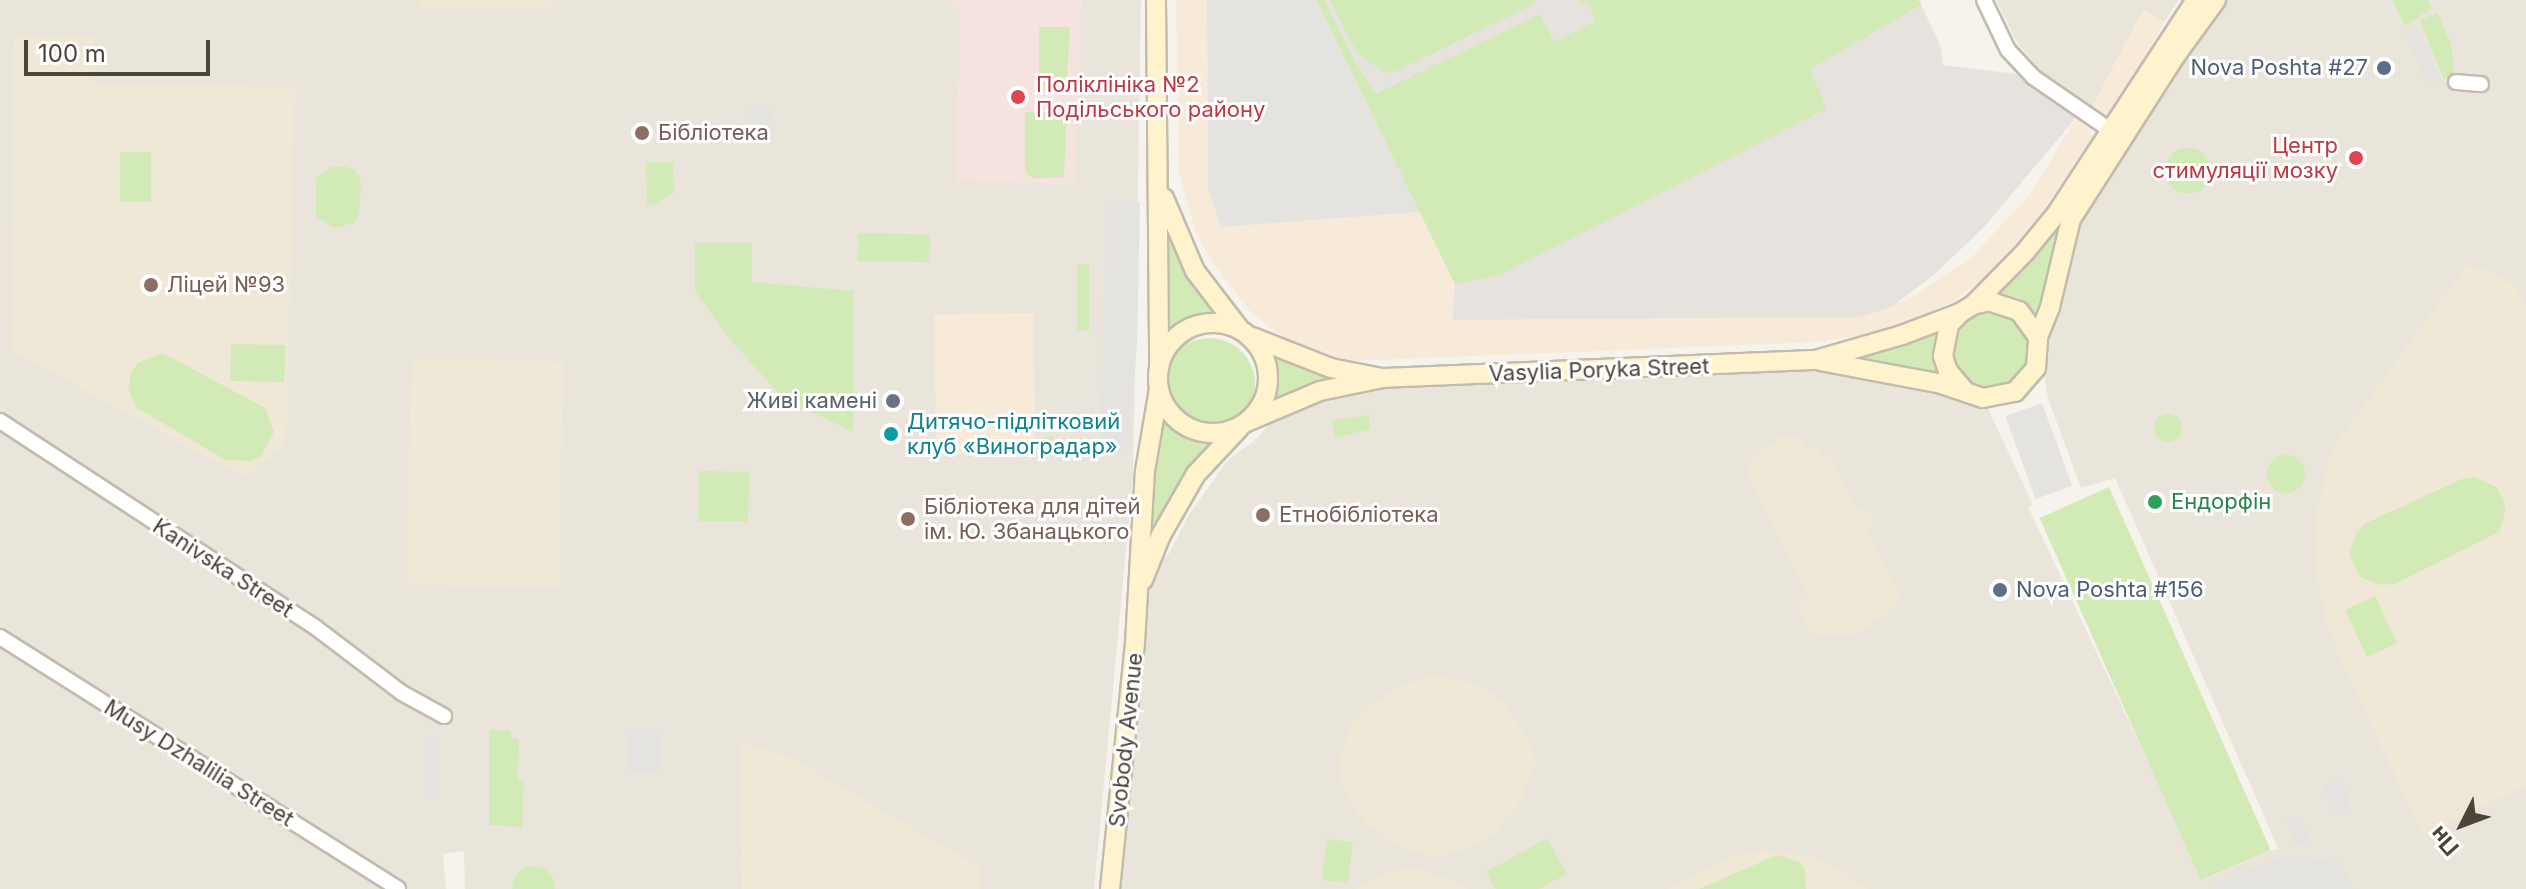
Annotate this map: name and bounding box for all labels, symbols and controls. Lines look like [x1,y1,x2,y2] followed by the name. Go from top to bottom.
[28,24,214,74] scale bar
[38,39,106,68] text: 100 m
[2190,55,2368,81] place label: Nova Poshta #27
[2375,59,2393,77] marker: Nova Poshta #27
[1036,71,1265,122] place label: Поліклініка №2 Подільського району
[1007,86,1029,108] marker: Поліклініка №2 Подільського району
[658,120,769,146] place label: Бібліотека
[633,124,651,142] marker: Бібліотека
[2153,132,2338,184] place label: Центр стимуляції мозку
[2345,147,2367,169] marker: Центр стимуляції мозку
[167,272,285,298] place label: Ліцей №93
[142,276,160,294] marker: Ліцей №93
[1488,353,1710,387] street label: Vasylia Poryka Street
[747,388,877,414] place label: Живі камені
[884,392,902,410] marker: Живі камені
[907,408,1120,460] place label: Дитячо-підлітковий клуб «Виноградар»
[882,425,900,443] marker: Дитячо-підлітковий клуб «Виноградар»
[2171,489,2271,515] place label: Ендорфін
[924,493,1141,544] place label: Бібліотека для дітей ім. Ю. Збанацького
[2146,493,2164,511] marker: Ендорфін
[1279,502,1439,528] place label: Етнобібліотека
[1254,506,1272,524] marker: Етнобібліотека
[899,510,917,528] marker: Бібліотека для дітей ім. Ю. Збанацького
[148,513,298,623] street label: Kanivska Street
[2016,577,2204,603] place label: Nova Poshta #156
[1991,581,2009,599] marker: Nova Poshta #156
[1104,651,1148,829] street label: Svobody Avenue
[99,694,299,832] street label: Musy Dzhalilia Street
[2422,785,2502,865] north arrow
[2424,821,2464,861] text: Пн

